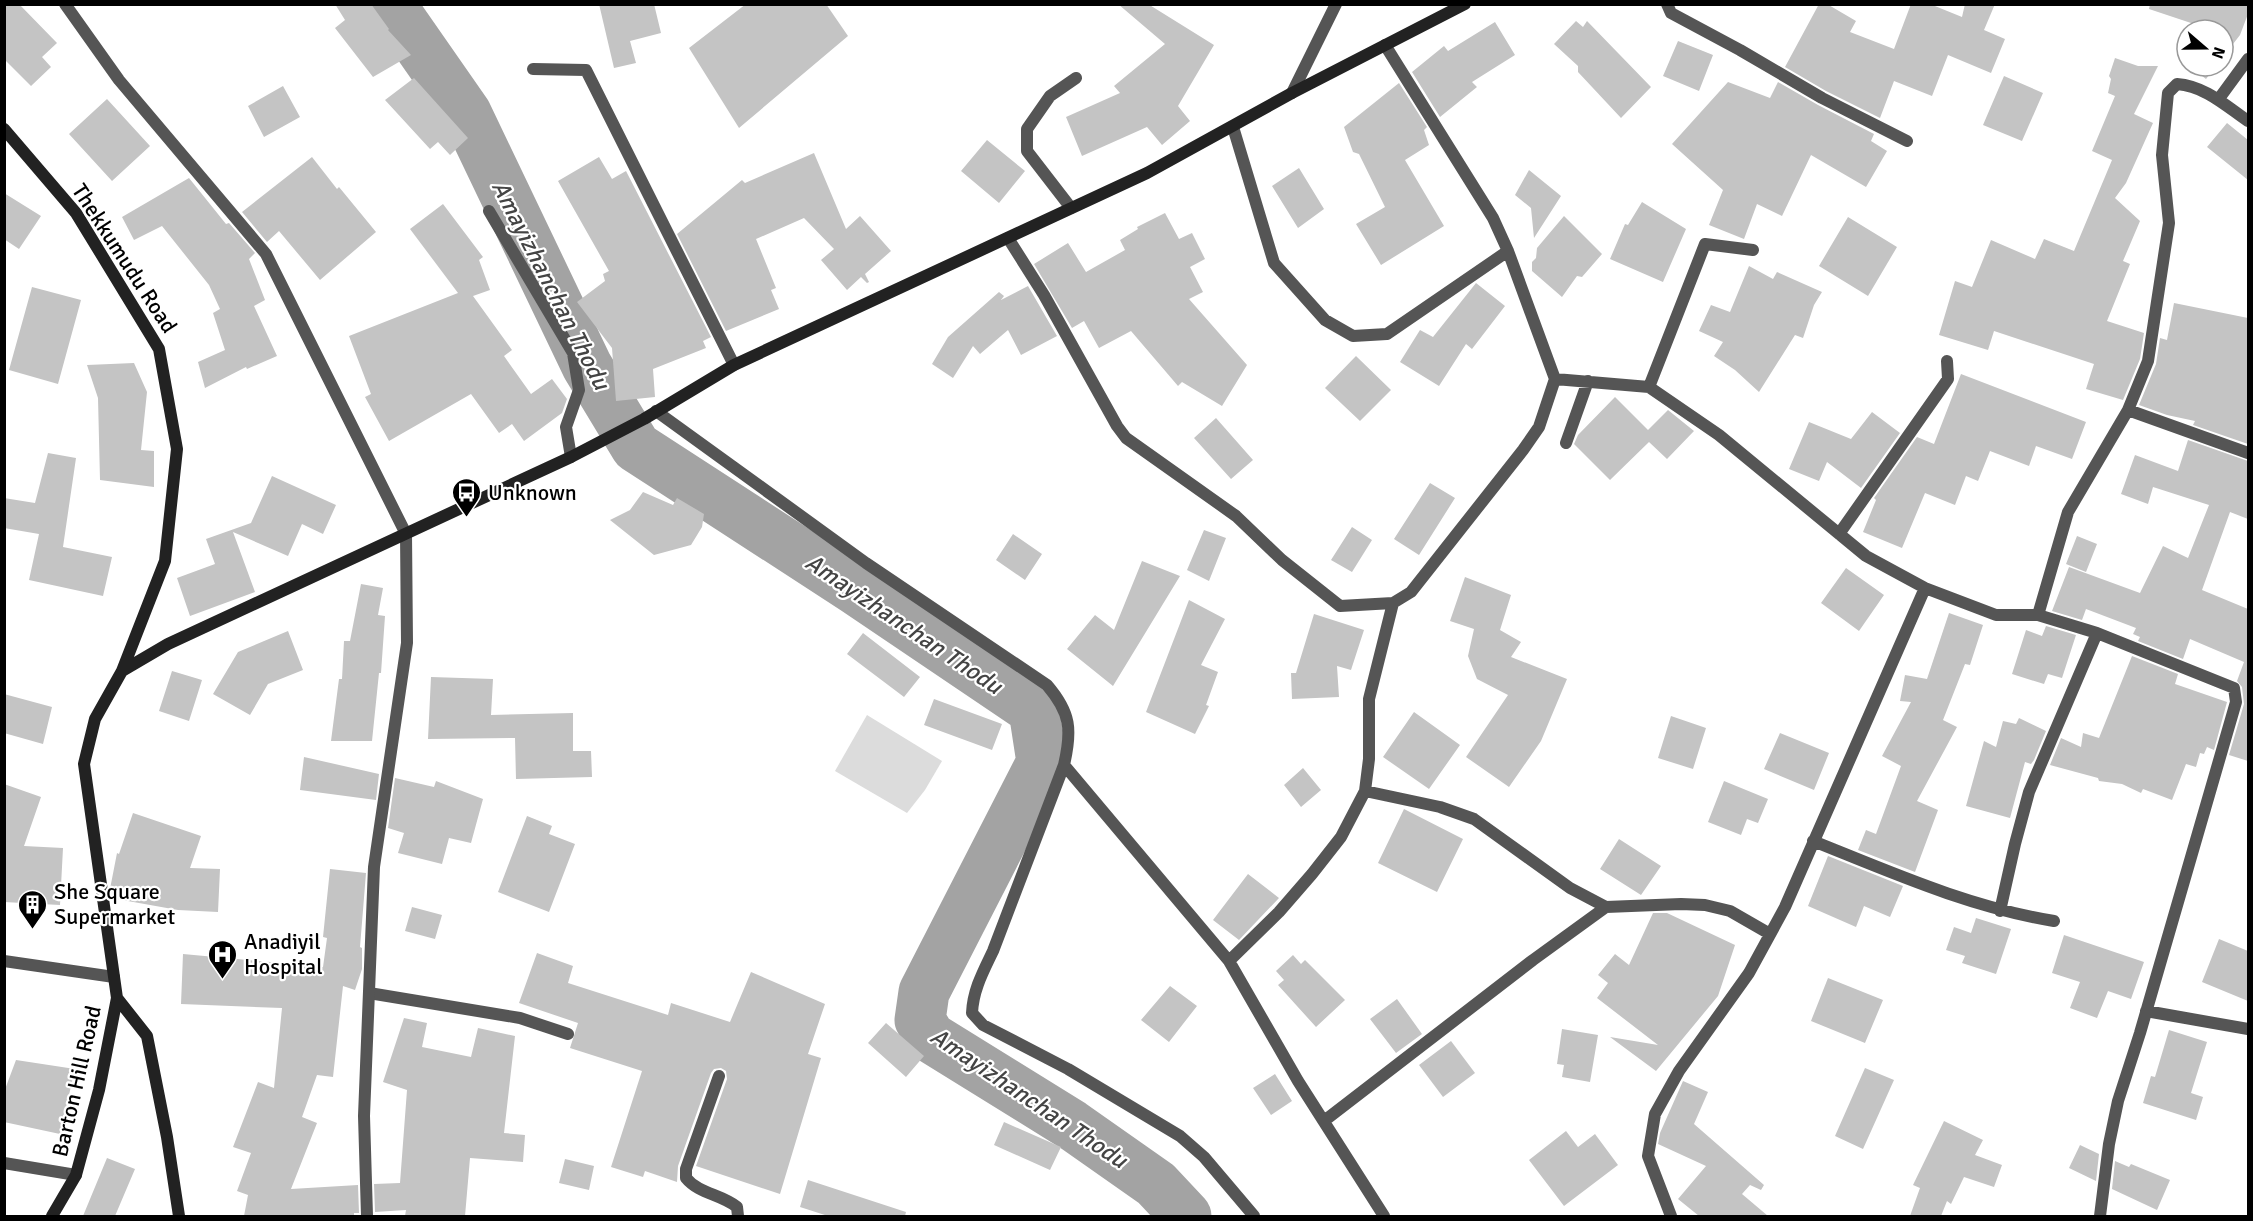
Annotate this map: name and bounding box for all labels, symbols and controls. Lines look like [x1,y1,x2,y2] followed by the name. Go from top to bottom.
[2175,18,2235,78] north arrow
[2207,44,2229,61] text: N
[485,175,618,396] water label: Amayizhanchan Thodu
[66,178,183,338] street label: Thekkumudu Road
[451,476,483,518] bus stop icon: Unknown
[488,479,577,506] place label: Unknown
[800,547,1010,702] water label: Amayizhanchan Thodu
[54,878,175,930] place label: She Square Supermarket
[17,888,49,930] building icon: She Square Supermarket
[244,928,323,980] place label: Anadiyil Hospital
[207,938,239,980] hospital icon: Anadiyil Hospital
[46,1003,107,1159] street label: Barton Hill Road
[925,1021,1135,1176] water label: Amayizhanchan Thodu

